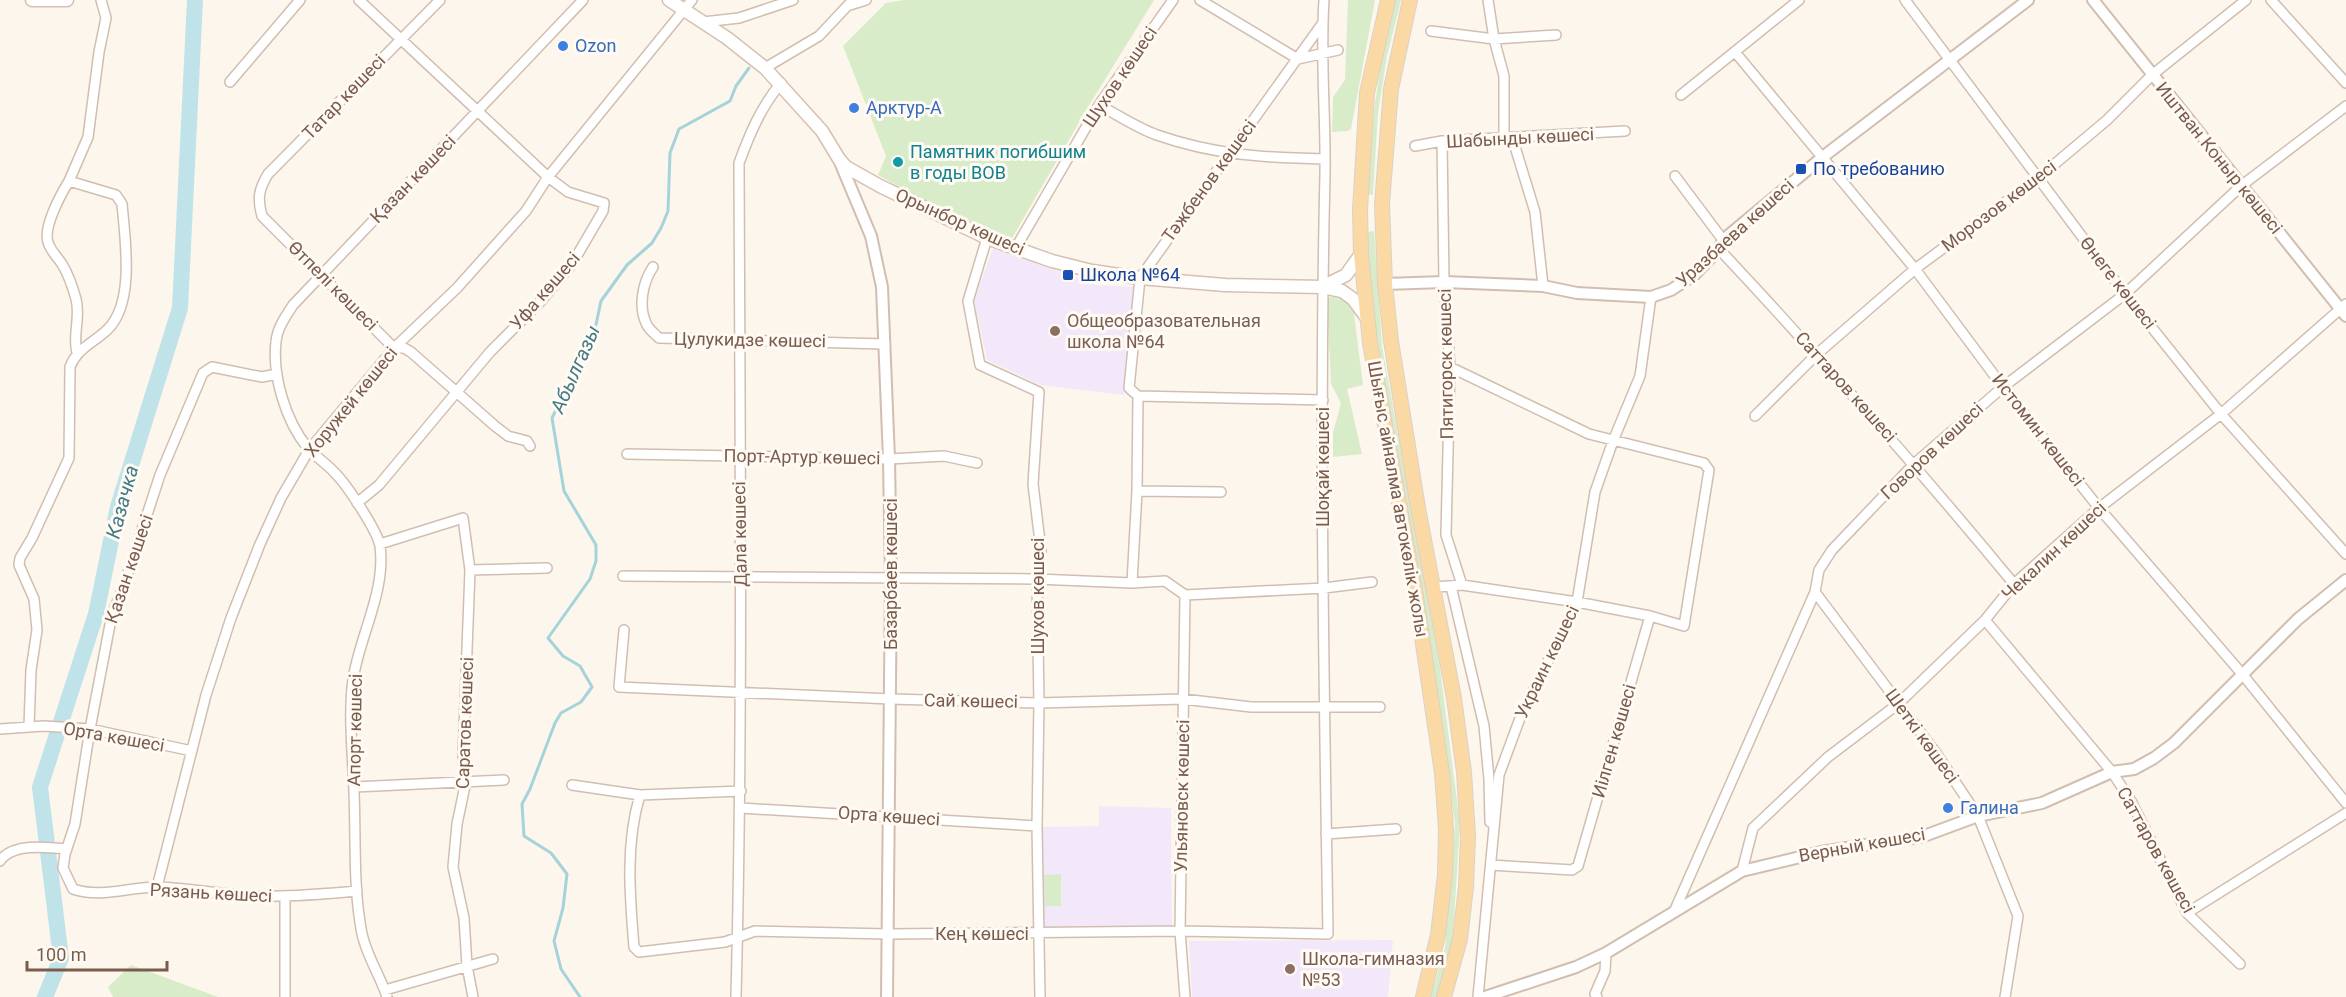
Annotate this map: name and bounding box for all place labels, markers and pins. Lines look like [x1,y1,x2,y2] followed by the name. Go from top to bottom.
[575,35,616,56] place label: Ozon
[556,39,570,53] marker: Ozon
[866,97,942,118] place label: Арктур-А
[847,101,861,115] marker: Арктур-А
[910,141,1086,183] place label: Памятник погибшим в годы ВОВ
[891,155,905,169] marker: Памятник погибшим в годы ВОВ
[1813,158,1945,179] place label: По требованию
[1794,162,1808,176] marker: По требованию
[1080,264,1180,285] place label: Школа №64
[1061,268,1075,282] marker: Школа №64
[1067,310,1261,352] place label: Общеобразовательная школа №64
[1048,324,1062,338] marker: Общеобразовательная школа №64
[1960,797,2019,818] place label: Галина
[1941,801,1955,815] marker: Галина
[1302,948,1445,990] place label: Школа-гимназия №53
[1283,962,1297,976] marker: Школа-гимназия №53

